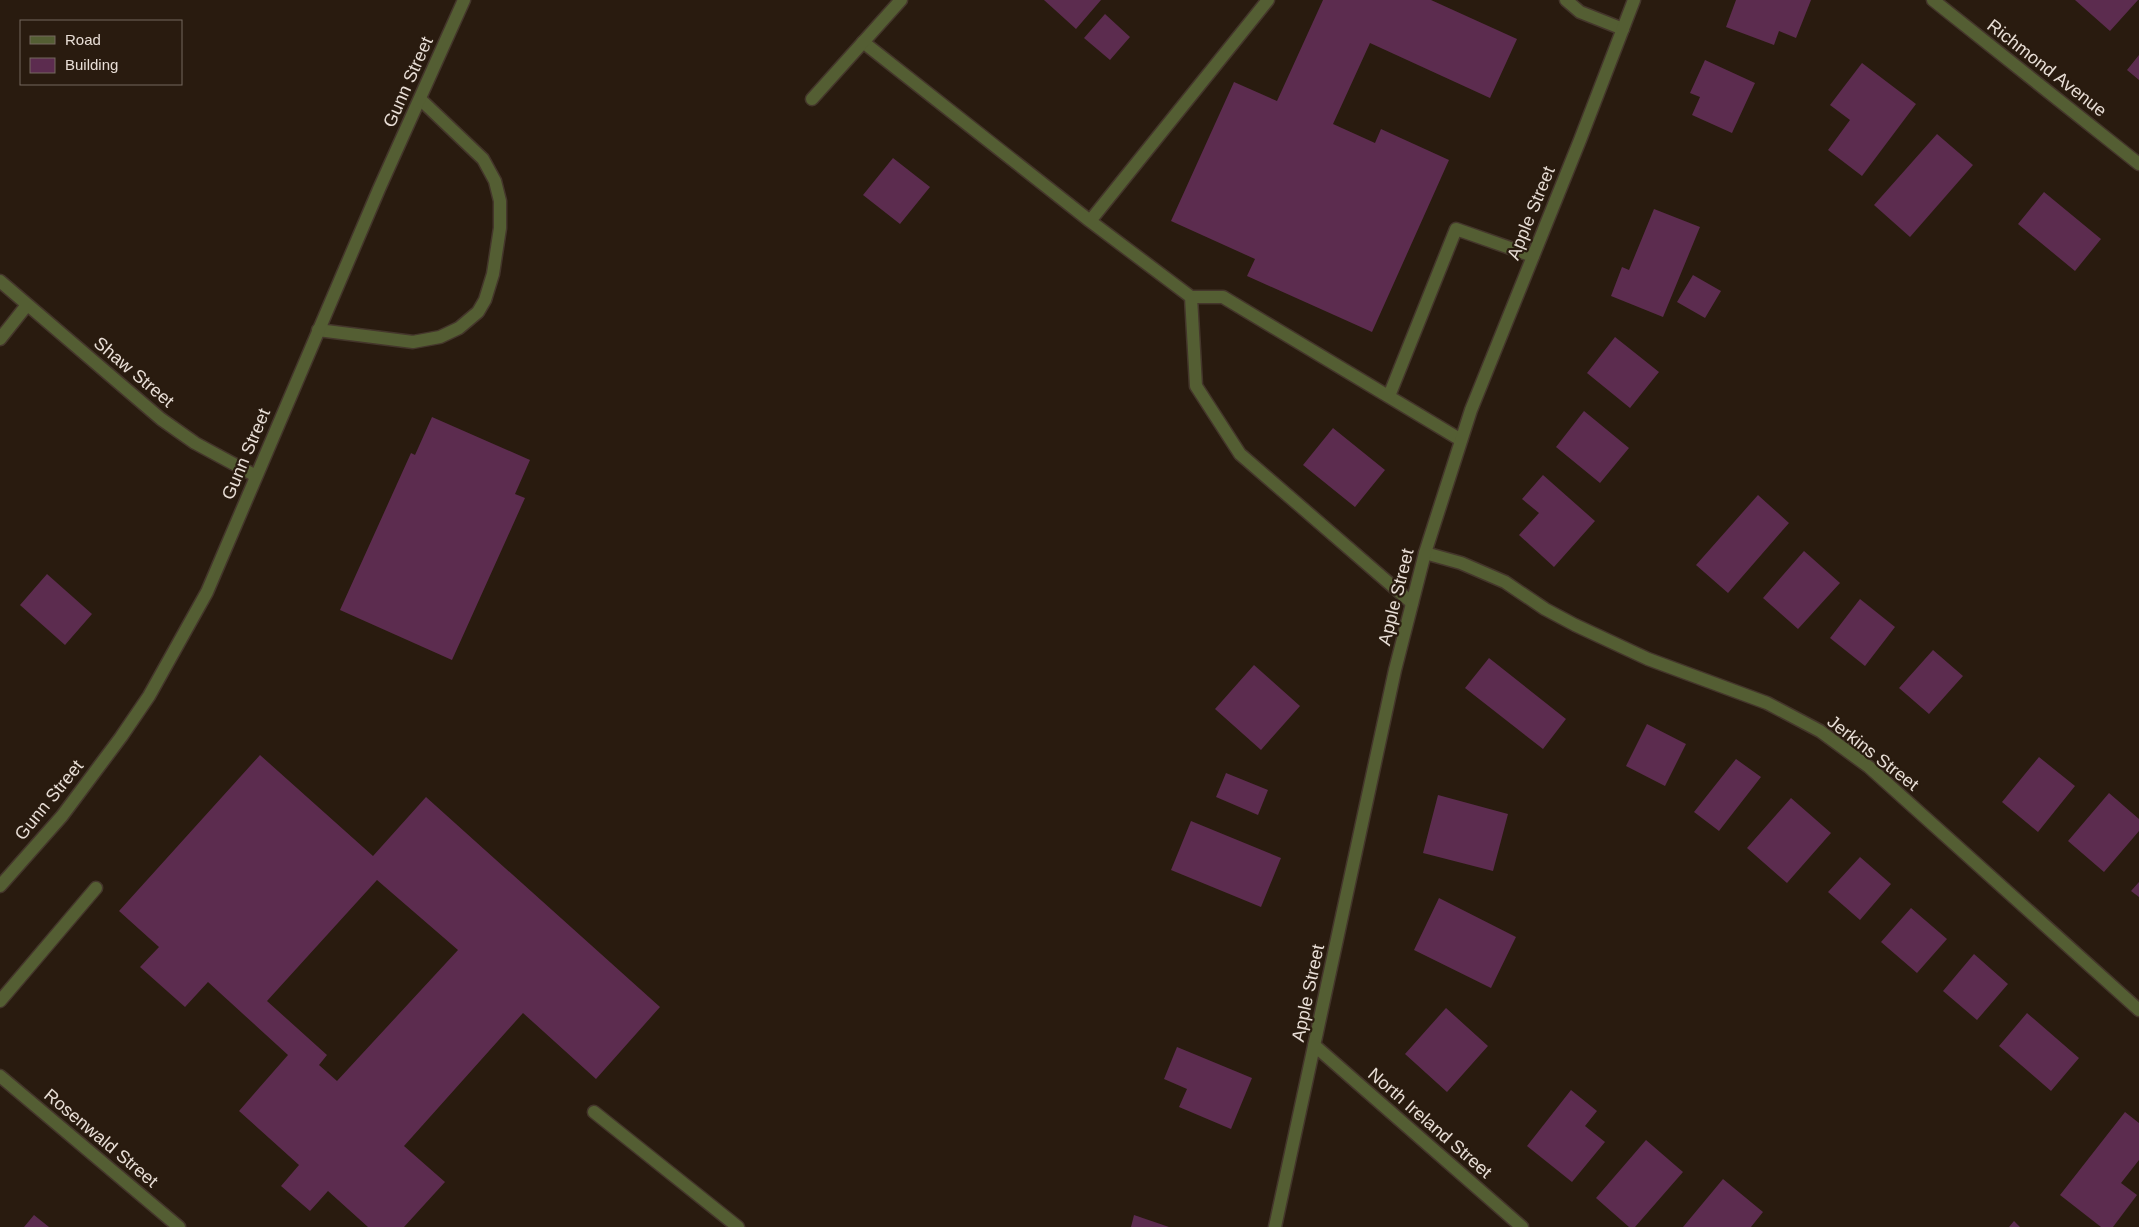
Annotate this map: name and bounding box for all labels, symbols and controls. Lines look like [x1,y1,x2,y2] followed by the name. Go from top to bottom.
[1983,15,2111,121] street label: Richmond Avenue
[20,20,182,85] legend
[65,31,101,48] text: Road
[379,34,437,130] street label: Gunn Street
[65,56,118,73] text: Building
[1503,163,1559,263] street label: Apple Street
[90,333,178,411] street label: Shaw Street
[218,405,274,503] street label: Gunn Street
[1374,547,1418,647] street label: Apple Street
[1823,711,1923,795] street label: Jerkins Street
[11,756,87,844] street label: Gunn Street
[1288,942,1328,1044] street label: Apple Street
[1364,1064,1496,1182] street label: North Ireland Street
[40,1085,162,1191] street label: Rosenwald Street

